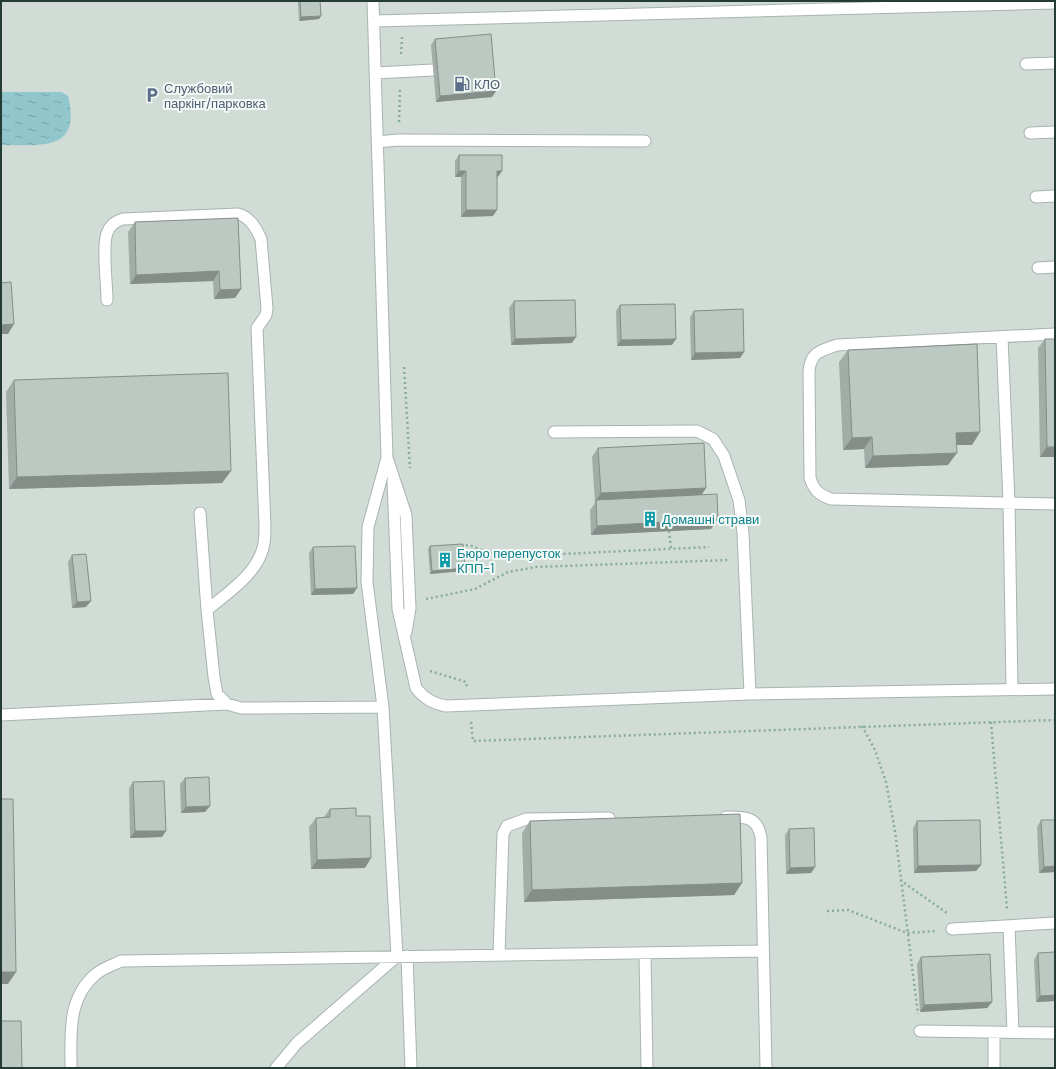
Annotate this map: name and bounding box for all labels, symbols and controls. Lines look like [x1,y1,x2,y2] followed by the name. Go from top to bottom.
[453,75,471,93] fuel station icon: КЛО
[474,76,500,93] place label: КЛО
[164,80,267,112] place label: Службовий паркінг/парковка
[143,86,161,104] parking icon: Службовий паркінг/парковка
[641,510,659,528] building icon: Домашні страви
[662,511,759,528] place label: Домашні страви
[457,545,561,577] place label: Бюро перепусток КПП-1
[436,551,454,569] building icon: Бюро перепусток КПП-1

